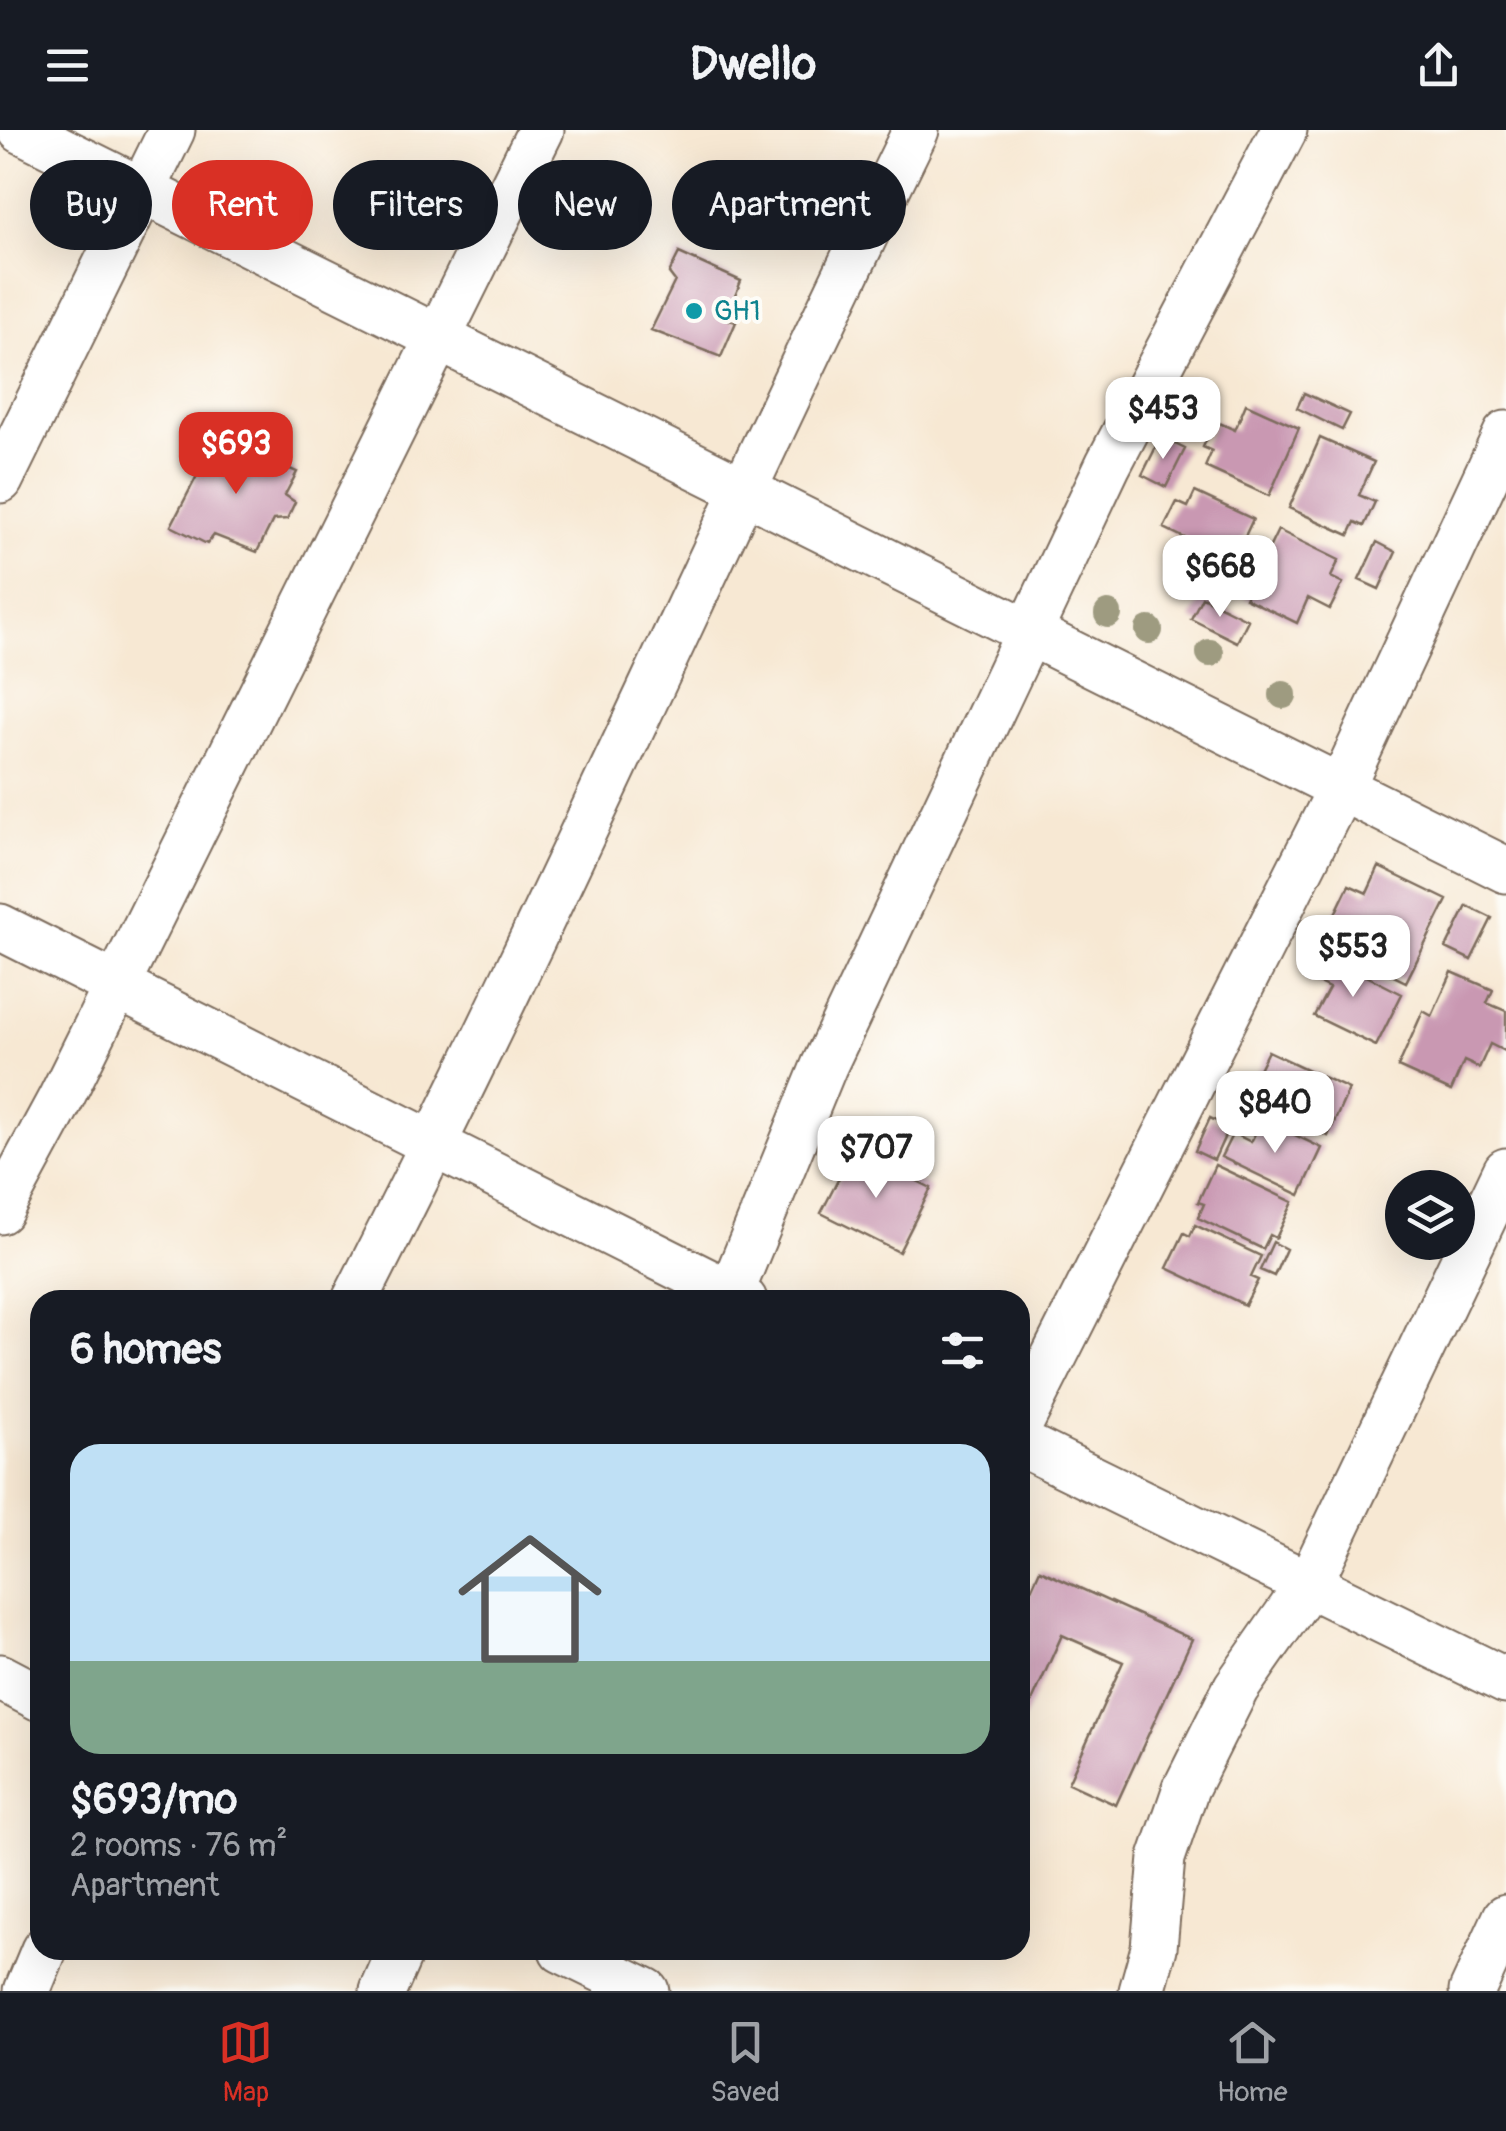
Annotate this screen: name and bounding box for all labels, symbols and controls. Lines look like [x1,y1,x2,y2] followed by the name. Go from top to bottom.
[690,37,816,93] text: Dwello
[40,38,95,93] icon: menu
[1411,38,1466,93] icon: share
[30,160,152,250] chip: Buy
[172,160,313,250] chip: Rent
[333,160,498,250] chip: Filters
[518,160,652,250] chip: New
[672,160,906,250] chip: Apartment
[714,294,761,329] place label: GH1
[683,300,705,322] marker: GH1
[1104,377,1222,462] pin: $453
[1127,389,1199,429] text: $453
[177,412,295,497] pin: $693
[201,424,271,464] text: $693
[1161,535,1279,620] pin: $668
[1185,547,1255,587] text: $668
[1294,915,1412,1000] pin: $553
[1318,927,1388,967] text: $553
[1216,1071,1334,1156] pin: $840
[1238,1083,1312,1123] text: $840
[817,1116,935,1201] pin: $707
[839,1128,913,1168] text: $707
[1385,1170,1475,1260] map controls
[1385,1170,1475,1260] button: layers
[935,1323,990,1378] icon: filters
[70,1324,221,1376] text: 6 homes
[440,1509,620,1689] icon: home
[70,1774,237,1826] text: $693/mo
[70,1826,287,1866] text: 2 rooms · 76 m²
[70,1866,219,1906] text: Apartment
[218,2015,273,2110] tab: Map
[710,2015,780,2110] tab: Saved
[1217,2015,1287,2110] tab: Home

